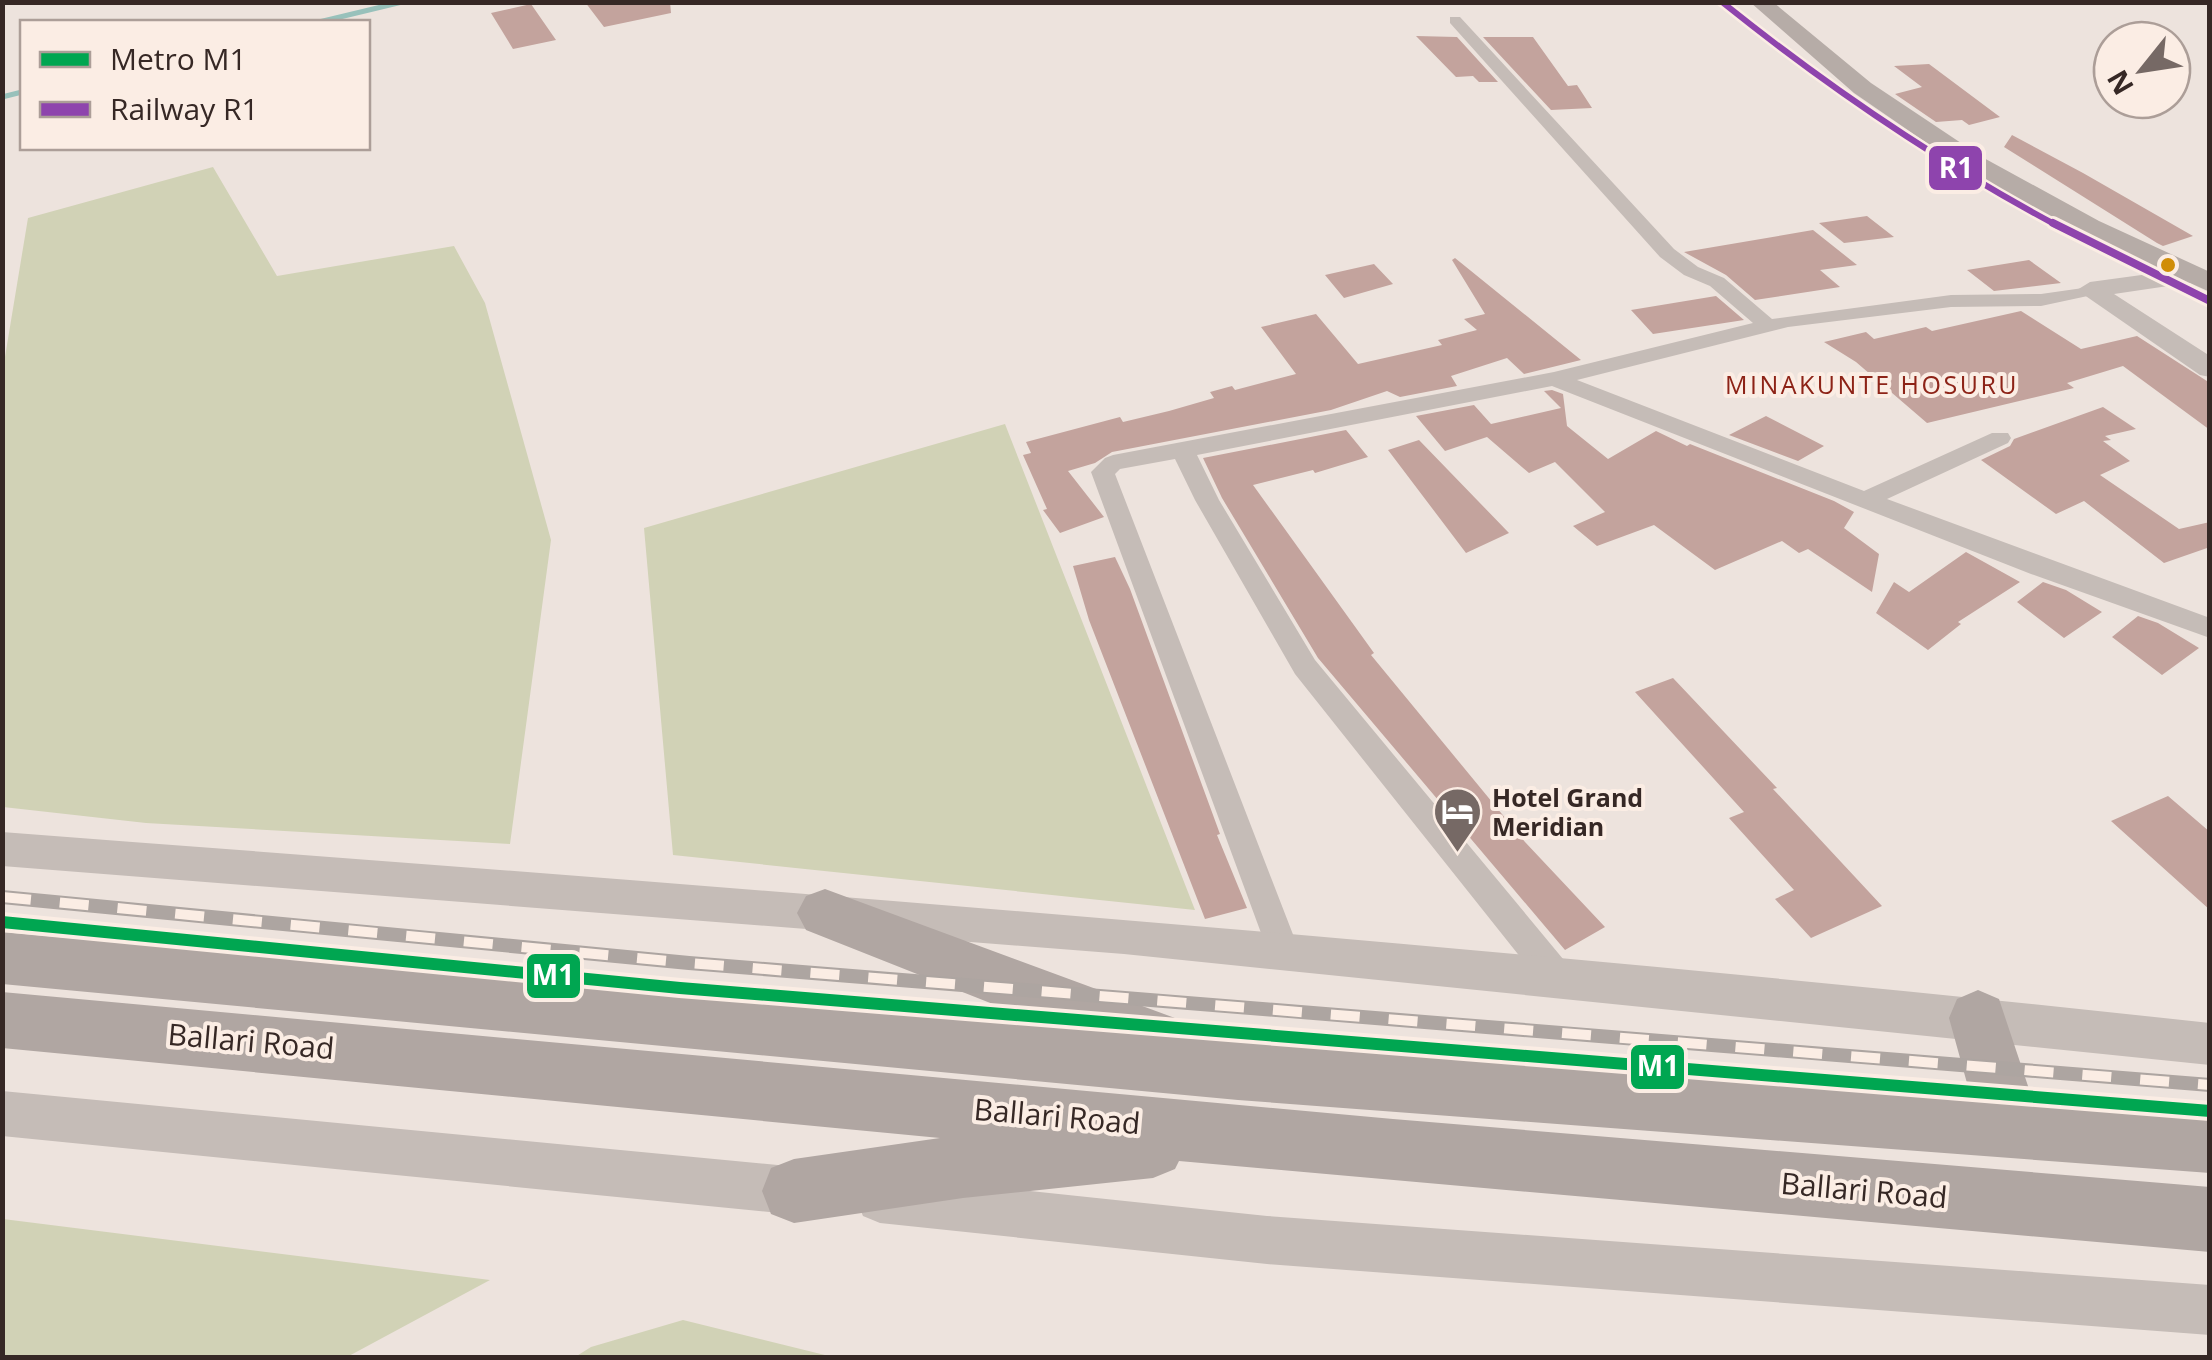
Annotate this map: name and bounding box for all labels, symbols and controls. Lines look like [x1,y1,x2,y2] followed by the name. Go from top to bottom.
[20,20,370,150] legend
[2092,20,2192,120] north arrow
[110,38,247,79] text: Metro M1
[2097,64,2142,102] text: N
[110,88,259,129] text: Railway R1
[1927,144,1984,192] line badge: R1
[1939,148,1973,186] text: R1
[2158,255,2178,275] unlabelled marker
[1725,367,2019,401] district label: MINAKUNTE HOSURU
[1492,780,1643,843] place label: Hotel Grand Meridian
[1431,786,1483,854] hotel icon: Hotel Grand Meridian
[525,952,582,1000] line badge: M1
[532,955,574,993] text: M1
[166,1013,336,1068] street label: Ballari Road
[1629,1043,1686,1091] line badge: M1
[1637,1046,1679,1084] text: M1
[972,1088,1142,1143] street label: Ballari Road
[1779,1162,1949,1217] street label: Ballari Road

